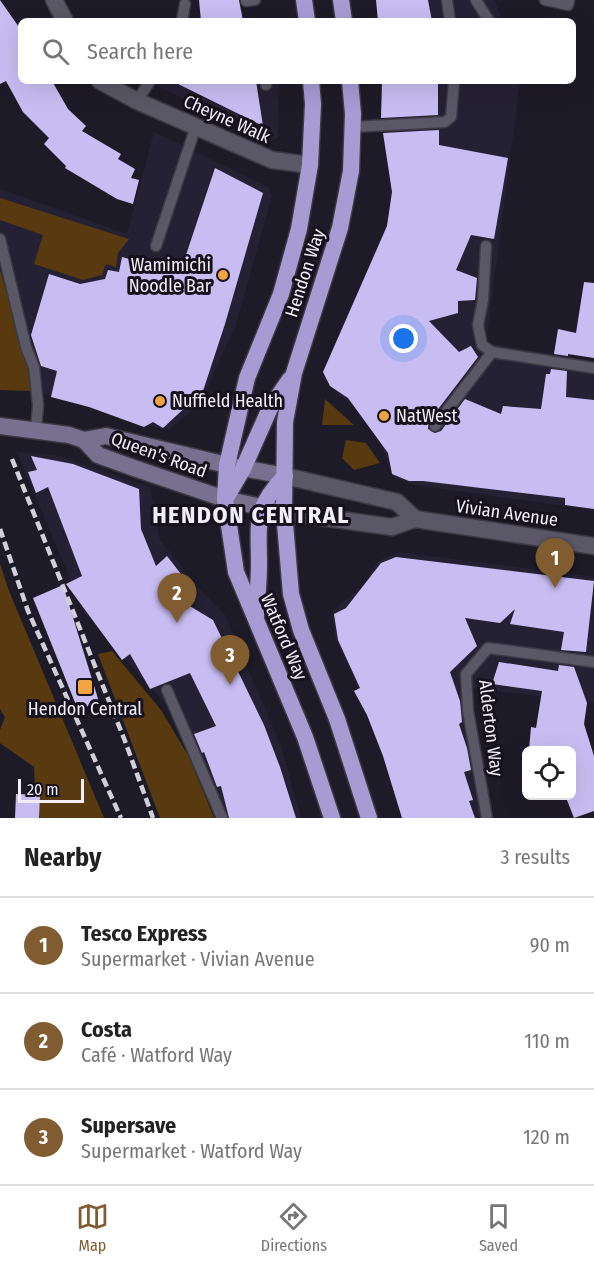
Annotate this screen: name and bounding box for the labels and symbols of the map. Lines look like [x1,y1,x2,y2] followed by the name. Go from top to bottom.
[180,90,274,148] street label: Cheyne Walk
[280,226,330,320] street label: Hendon Way
[129,254,212,297] place label: Wamimichi Noodle Bar
[216,268,230,282] marker: Wamimichi Noodle Bar
[389,324,418,353] your location
[172,390,283,412] place label: Nuffield Health
[153,394,167,408] marker: Nuffield Health
[396,405,458,427] place label: NatWest
[377,409,391,423] marker: NatWest
[108,427,210,483] street label: Queen's Road
[455,495,560,531] street label: Vivian Avenue
[152,501,350,529] district label: HENDON CENTRAL
[536,538,574,588] pin: 1
[158,574,196,623] pin: 2
[256,591,312,683] street label: Watford Way
[210,636,250,685] pin: 3
[76,678,94,696] marker: Hendon Central
[474,678,508,778] street label: Alderton Way
[28,698,142,720] place label: Hendon Central
[18,776,84,804] scale bar

